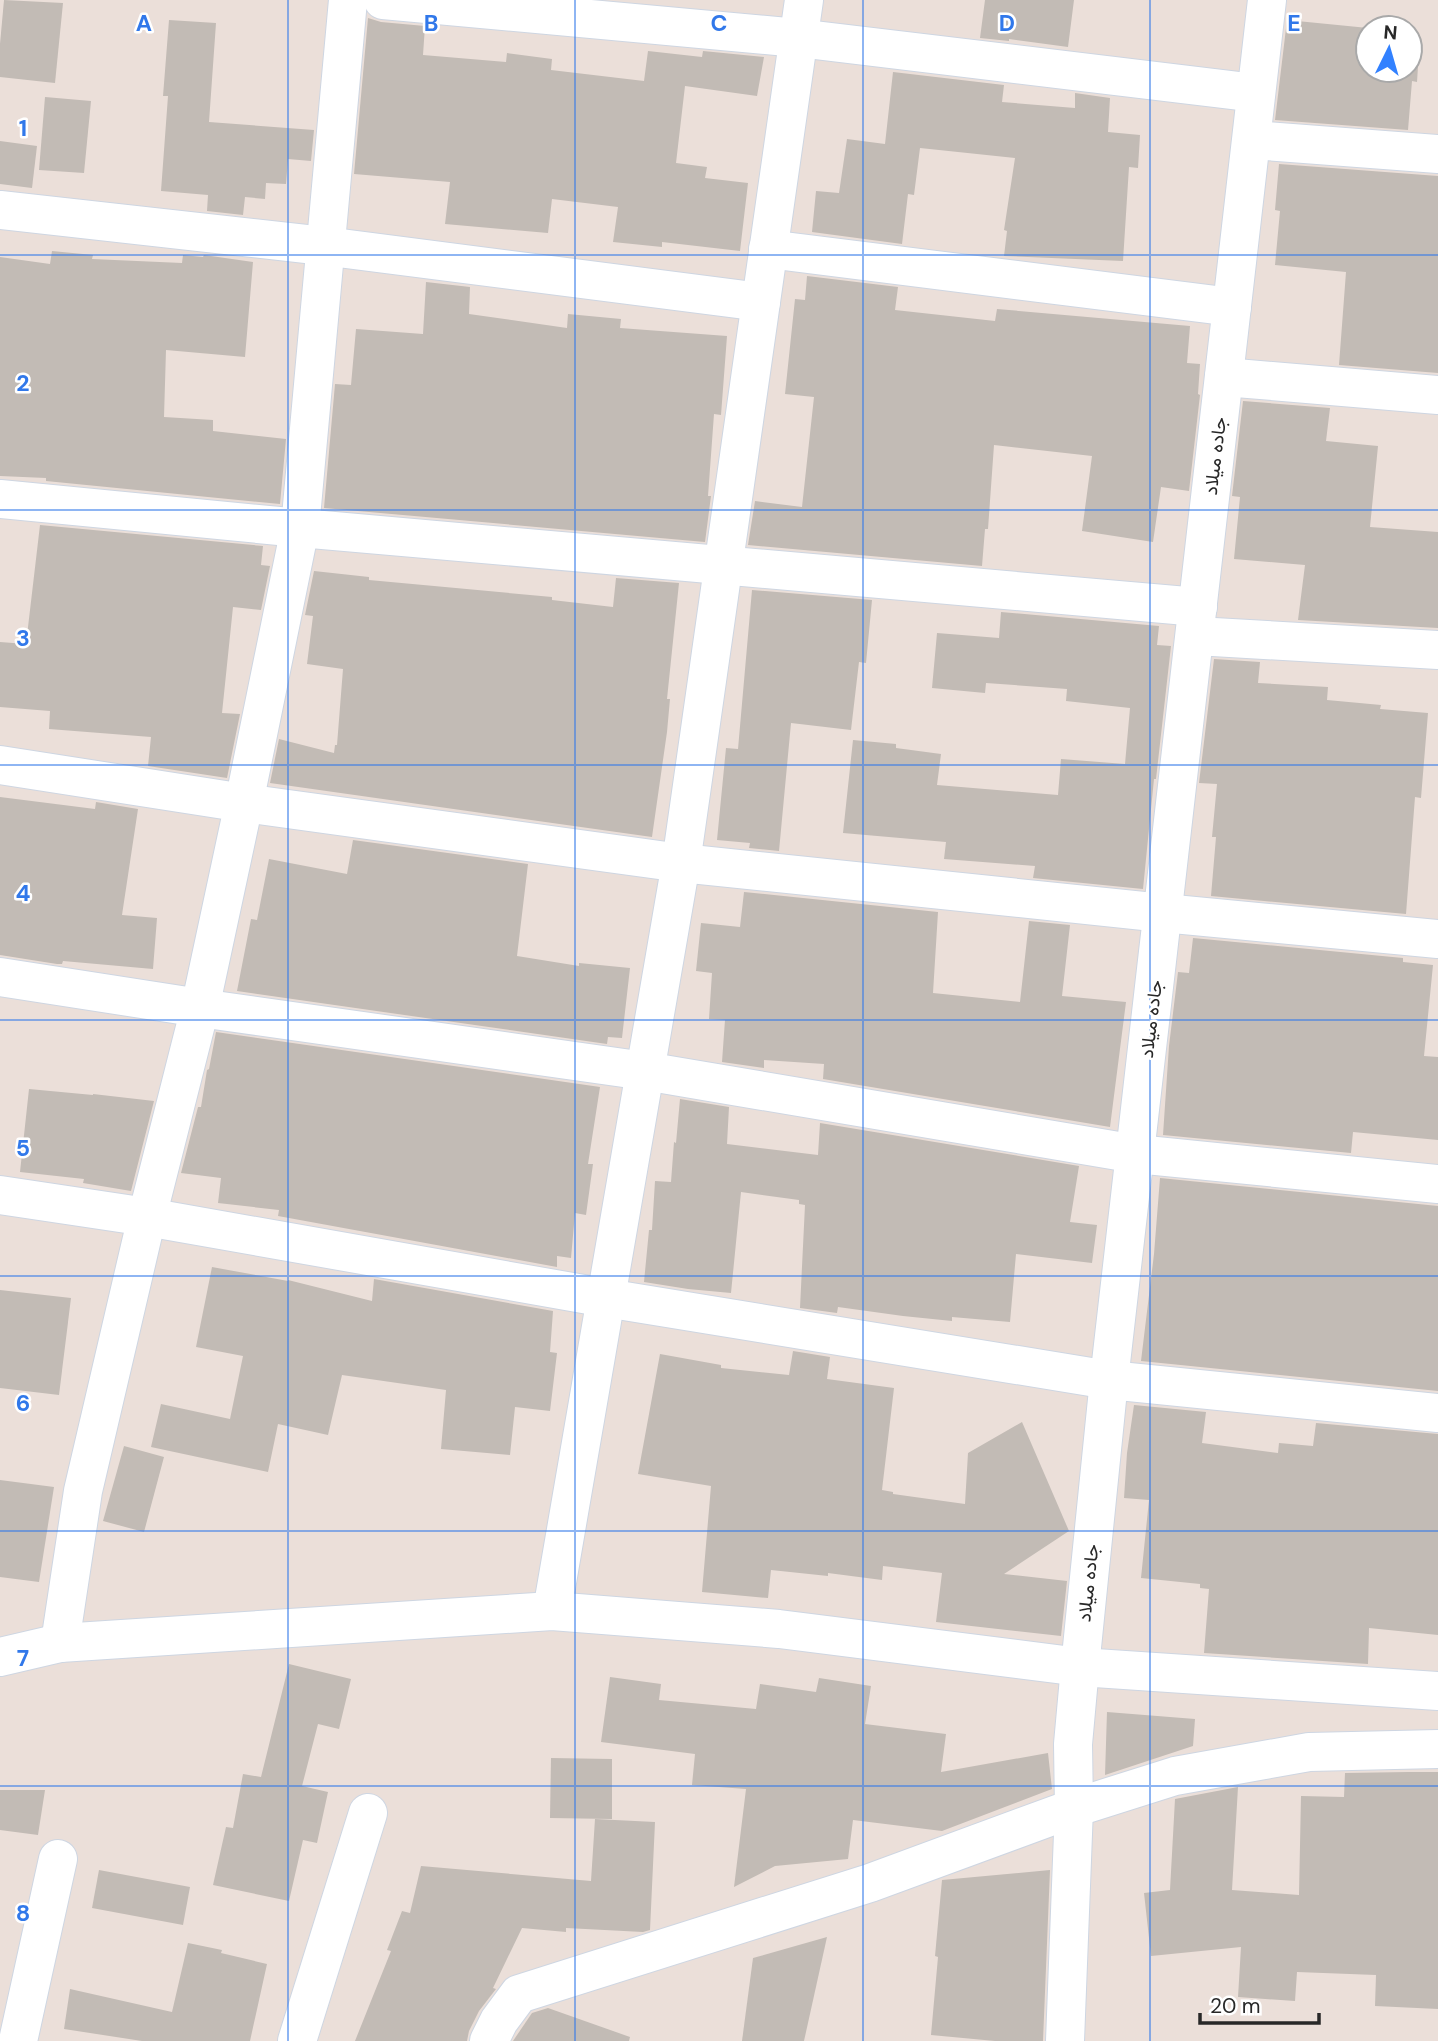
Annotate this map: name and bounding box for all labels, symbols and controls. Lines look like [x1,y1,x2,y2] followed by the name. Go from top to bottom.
[136,8,152,38] text: A
[424,8,438,38] text: B
[711,8,727,38] text: C
[999,8,1015,38] text: D
[1287,8,1301,38] text: E
[1354,14,1424,84] north arrow
[1382,20,1398,46] text: N
[19,113,27,143] text: 1
[16,368,30,398] text: 2
[1198,416,1232,496] street label: جاده میلاد
[16,623,30,653] text: 3
[16,878,31,908] text: 4
[1134,979,1168,1059] street label: جاده میلاد
[16,1133,30,1163] text: 5
[16,1388,30,1418] text: 6
[1071,1543,1105,1623] street label: جاده میلاد
[17,1643,29,1673] text: 7
[16,1898,30,1928] text: 8
[1200,1982,1319,2026] scale bar
[1210,1992,1261,2020] text: 20 m

